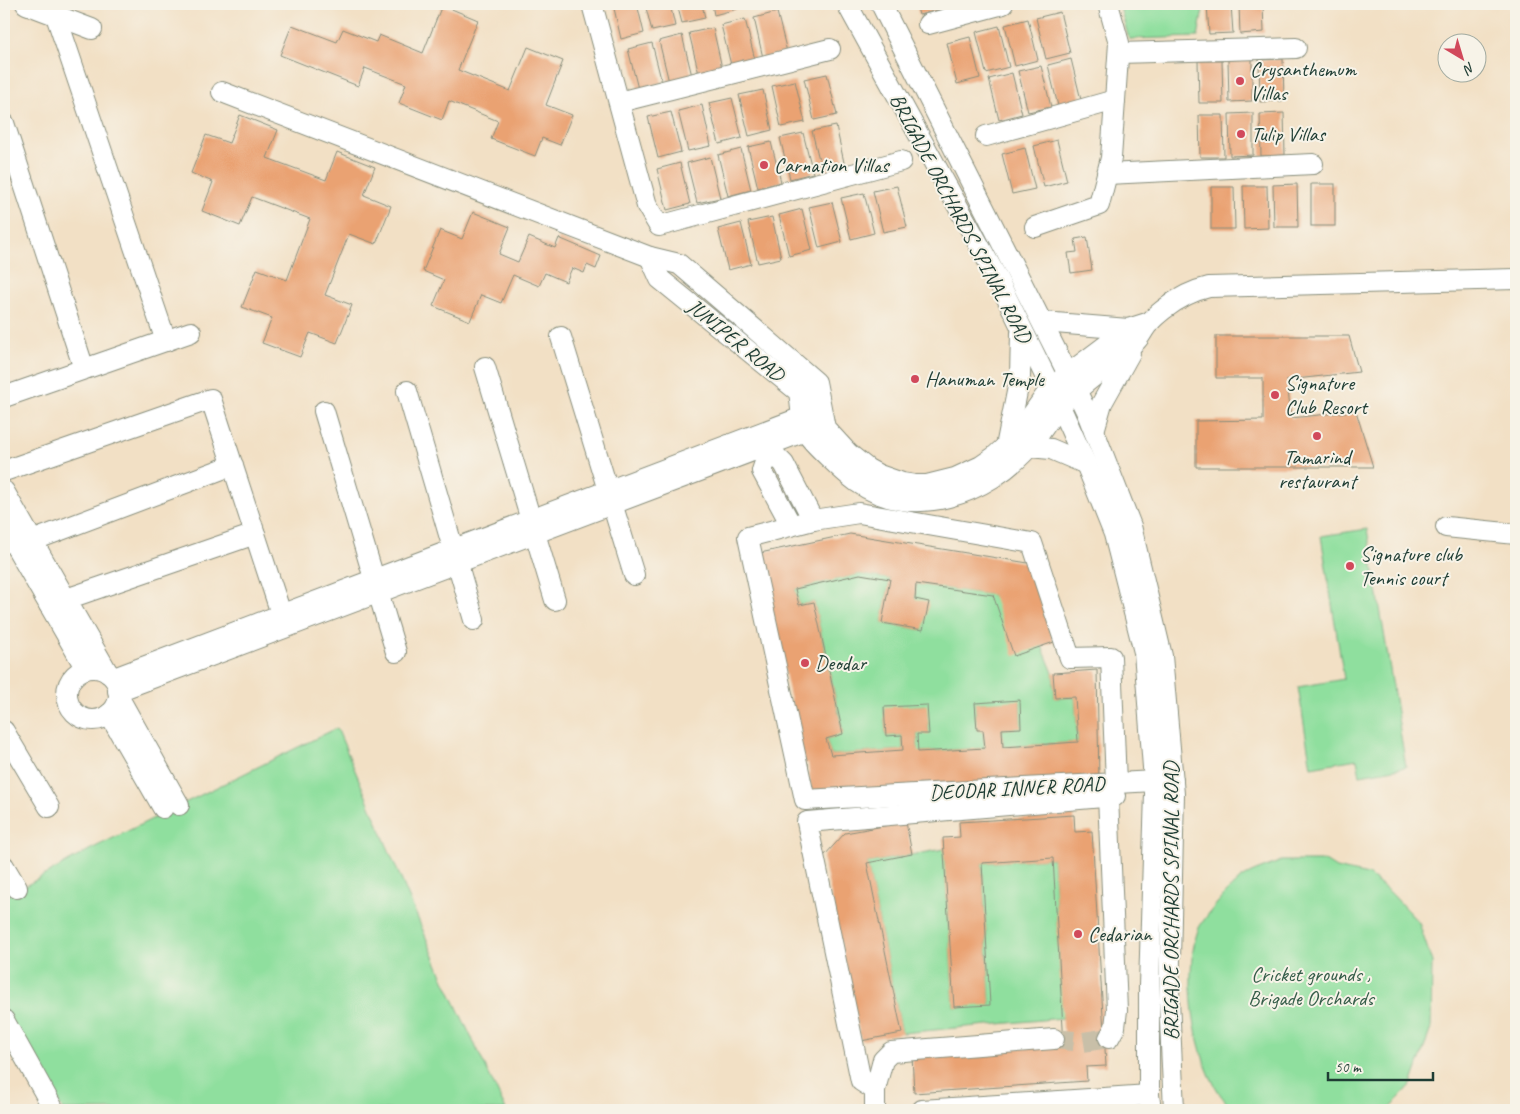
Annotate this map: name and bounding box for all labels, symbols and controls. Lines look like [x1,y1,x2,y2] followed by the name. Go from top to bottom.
[1438,32,1488,82] north arrow
[1250,56,1357,106] place label: Crysanthemum Villas
[1459,58,1478,79] text: N
[1234,75,1246,87] marker: Crysanthemum Villas
[884,89,1039,349] street label: BRIGADE ORCHARDS SPINAL ROAD
[1251,121,1327,147] place label: Tulip Villas
[1235,128,1247,140] marker: Tulip Villas
[774,152,890,178] place label: Carnation Villas
[758,159,770,171] marker: Carnation Villas
[682,292,791,388] street label: JUNIPER ROAD
[925,366,1045,392] place label: Hanuman Temple
[1285,370,1369,420] place label: Signature Club Resort
[909,373,921,385] marker: Hanuman Temple
[1269,389,1281,401] marker: Signature Club Resort
[1311,430,1323,442] marker: Tamarind restaurant
[1278,444,1359,494] place label: Tamarind restaurant
[1360,541,1464,591] place label: Signature club Tennis court
[1344,560,1356,572] marker: Signature club Tennis court
[815,650,867,676] place label: Deodar
[799,657,811,669] marker: Deodar
[1158,760,1184,1040] street label: BRIGADE ORCHARDS SPINAL ROAD
[929,770,1107,806] street label: DEODAR INNER ROAD
[1088,921,1153,947] place label: Cedarian
[1072,928,1084,940] marker: Cedarian
[1248,961,1376,1011] park label: Cricket grounds , Brigade Orchards
[1328,1049,1432,1081] scale bar
[1335,1058,1362,1077] text: 50 m

